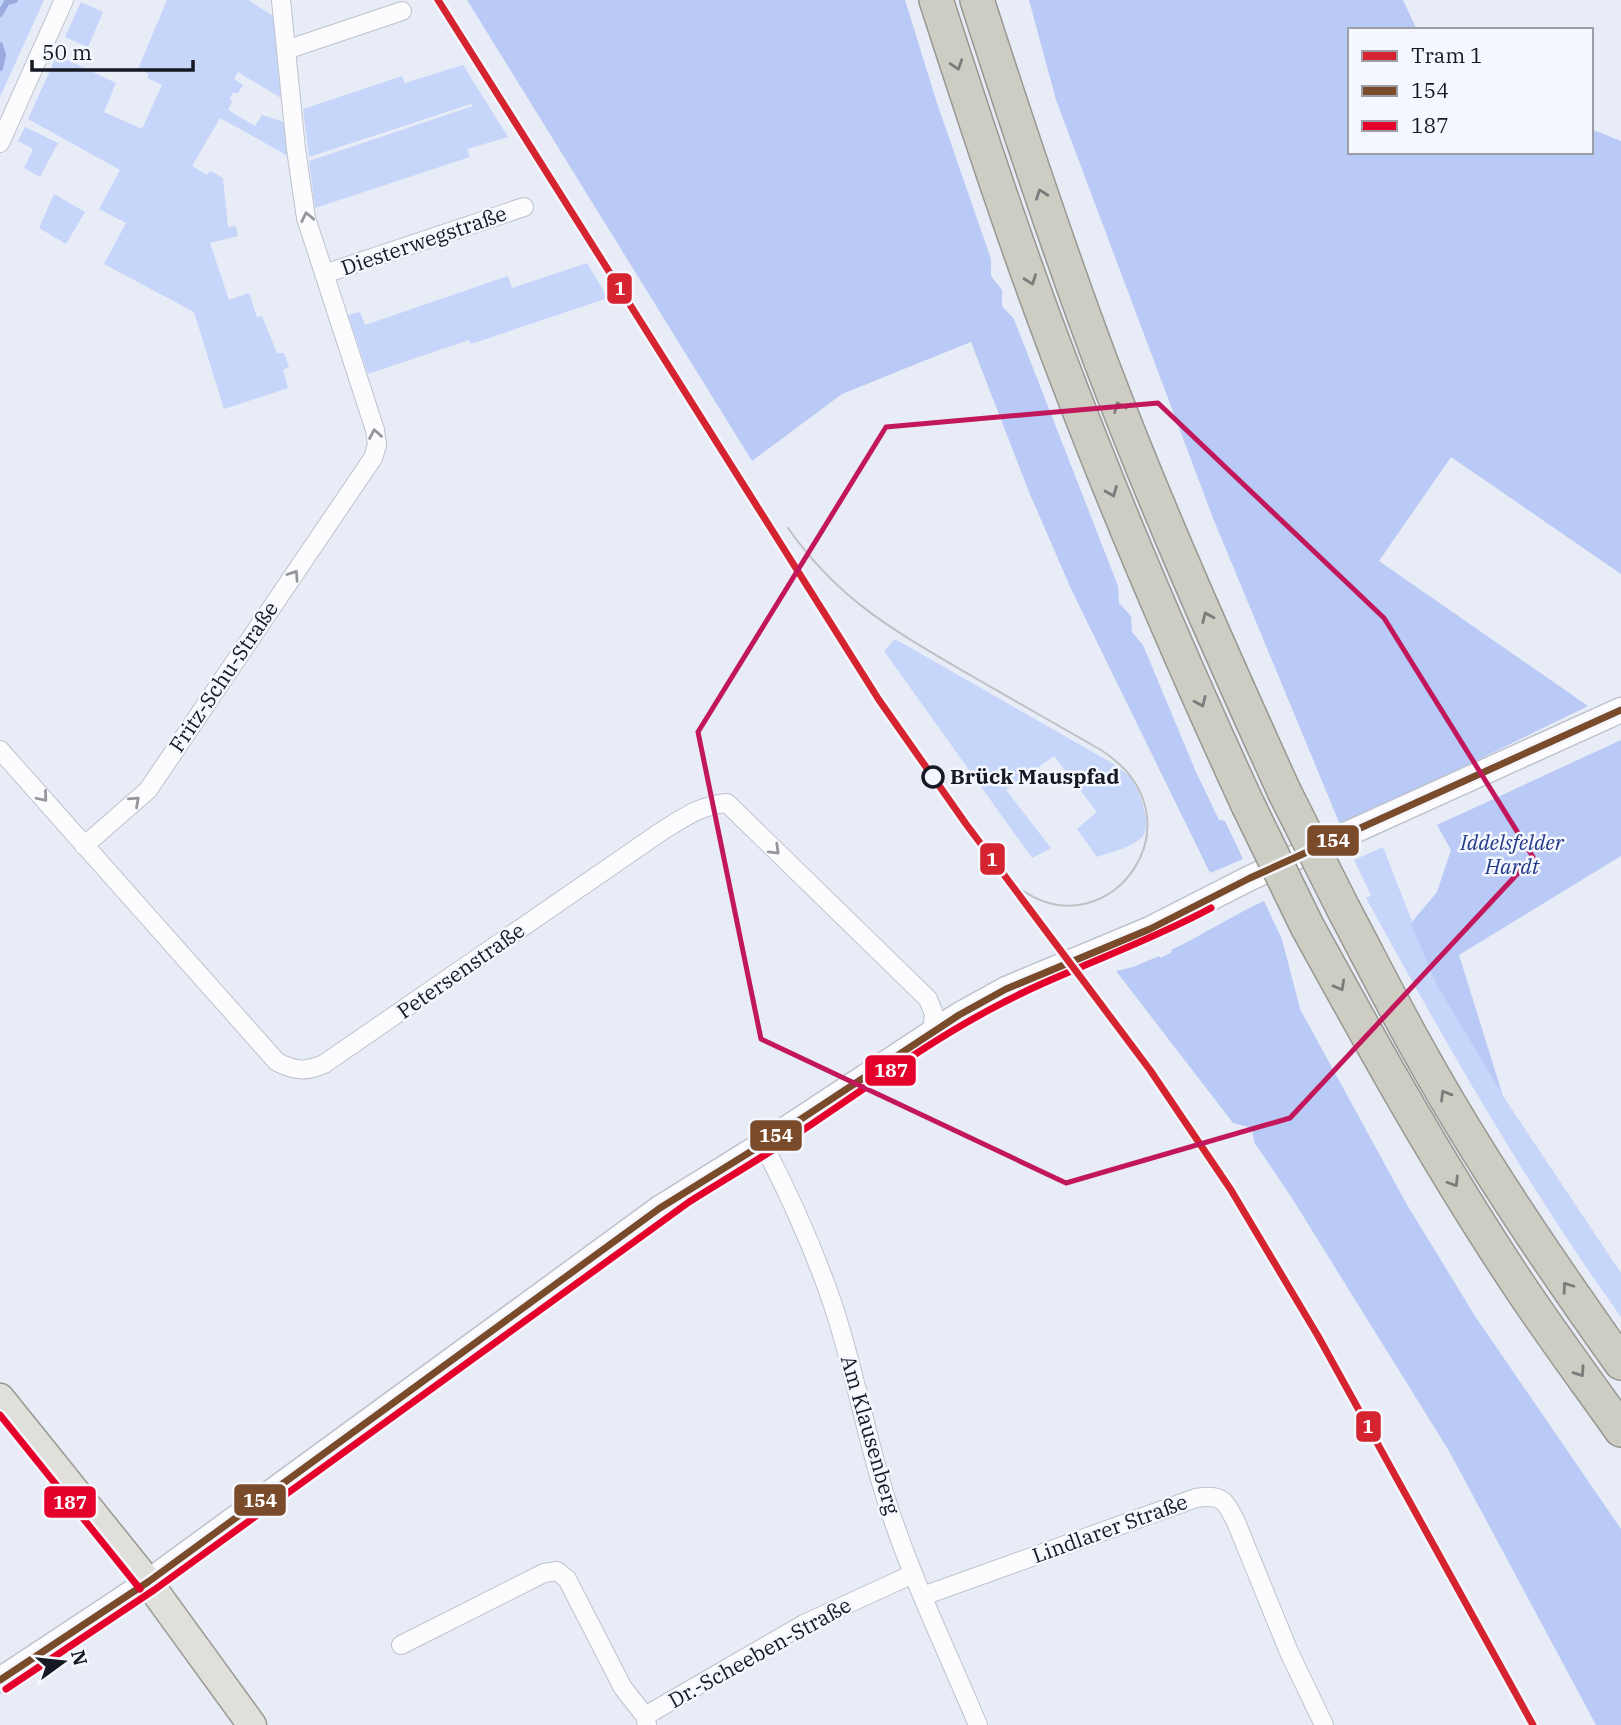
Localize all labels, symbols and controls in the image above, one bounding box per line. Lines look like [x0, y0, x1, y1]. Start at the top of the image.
scale bar [32, 28, 192, 72]
legend [1348, 28, 1593, 154]
text: 50 m [42, 38, 92, 66]
text: Tram 1 [1411, 41, 1483, 69]
one-way arrow [949, 58, 963, 71]
text: 154 [1411, 76, 1449, 104]
text: 187 [1411, 111, 1449, 139]
one-way arrow [1035, 188, 1049, 200]
street label: Diesterwegstraße [337, 199, 510, 281]
one-way arrow [301, 211, 315, 223]
line badge: 1 [606, 272, 633, 305]
one-way arrow [1023, 273, 1037, 285]
text: 1 [614, 276, 626, 300]
one-way arrow [1114, 402, 1128, 414]
one-way arrow [368, 428, 383, 440]
one-way arrow [1104, 486, 1118, 498]
one-way arrow [286, 570, 298, 583]
street label: Fritz-Schu-Straße [162, 595, 284, 757]
one-way arrow [1201, 612, 1215, 624]
one-way arrow [1193, 695, 1207, 707]
place label: Brück Mauspfad [950, 762, 1120, 790]
marker: Brück Mauspfad [922, 766, 944, 788]
one-way arrow [35, 789, 47, 802]
one-way arrow [127, 797, 140, 809]
line badge: 154 [1306, 824, 1360, 857]
text: 154 [1316, 828, 1350, 852]
park label: Iddelsfelder Hardt [1459, 828, 1565, 880]
one-way arrow [767, 842, 780, 855]
line badge: 1 [979, 842, 1006, 876]
text: 1 [986, 847, 998, 871]
street label: Petersenstraße [391, 916, 530, 1025]
one-way arrow [1331, 978, 1345, 991]
line badge: 187 [864, 1054, 917, 1087]
text: 187 [874, 1058, 908, 1082]
one-way arrow [1441, 1090, 1454, 1103]
line badge: 154 [749, 1119, 803, 1152]
text: 154 [759, 1123, 793, 1147]
one-way arrow [1445, 1175, 1458, 1188]
one-way arrow [1563, 1282, 1575, 1295]
street label: Am Klausenberg [835, 1352, 907, 1518]
one-way arrow [1572, 1364, 1584, 1377]
line badge: 1 [1355, 1410, 1382, 1443]
text: 1 [1362, 1414, 1374, 1438]
line badge: 154 [233, 1483, 287, 1517]
line badge: 187 [43, 1485, 97, 1519]
street label: Lindlarer Straße [1028, 1487, 1191, 1569]
text: 154 [243, 1488, 277, 1512]
text: 187 [53, 1490, 87, 1514]
street label: Dr.-Scheeben-Straße [663, 1590, 856, 1714]
north arrow [28, 1627, 98, 1697]
text: N [66, 1647, 93, 1668]

